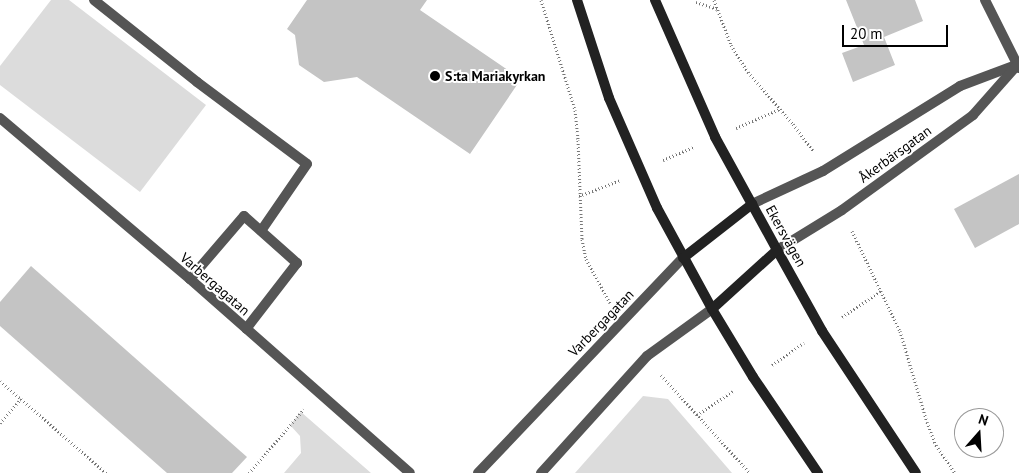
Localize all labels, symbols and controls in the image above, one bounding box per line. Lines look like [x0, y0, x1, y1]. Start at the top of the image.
scale bar [844, 15, 950, 47]
text: 20 m [850, 24, 883, 43]
place label: S:ta Mariakyrkan [445, 68, 545, 84]
marker: S:ta Mariakyrkan [429, 70, 441, 82]
street label: Åkerbärsgatan [855, 122, 935, 186]
street label: Ekersvägen [762, 202, 810, 270]
street label: Varbergagatan [177, 249, 253, 319]
street label: Varbergagatan [565, 286, 637, 360]
north arrow [954, 408, 1004, 458]
text: N [976, 410, 991, 430]

